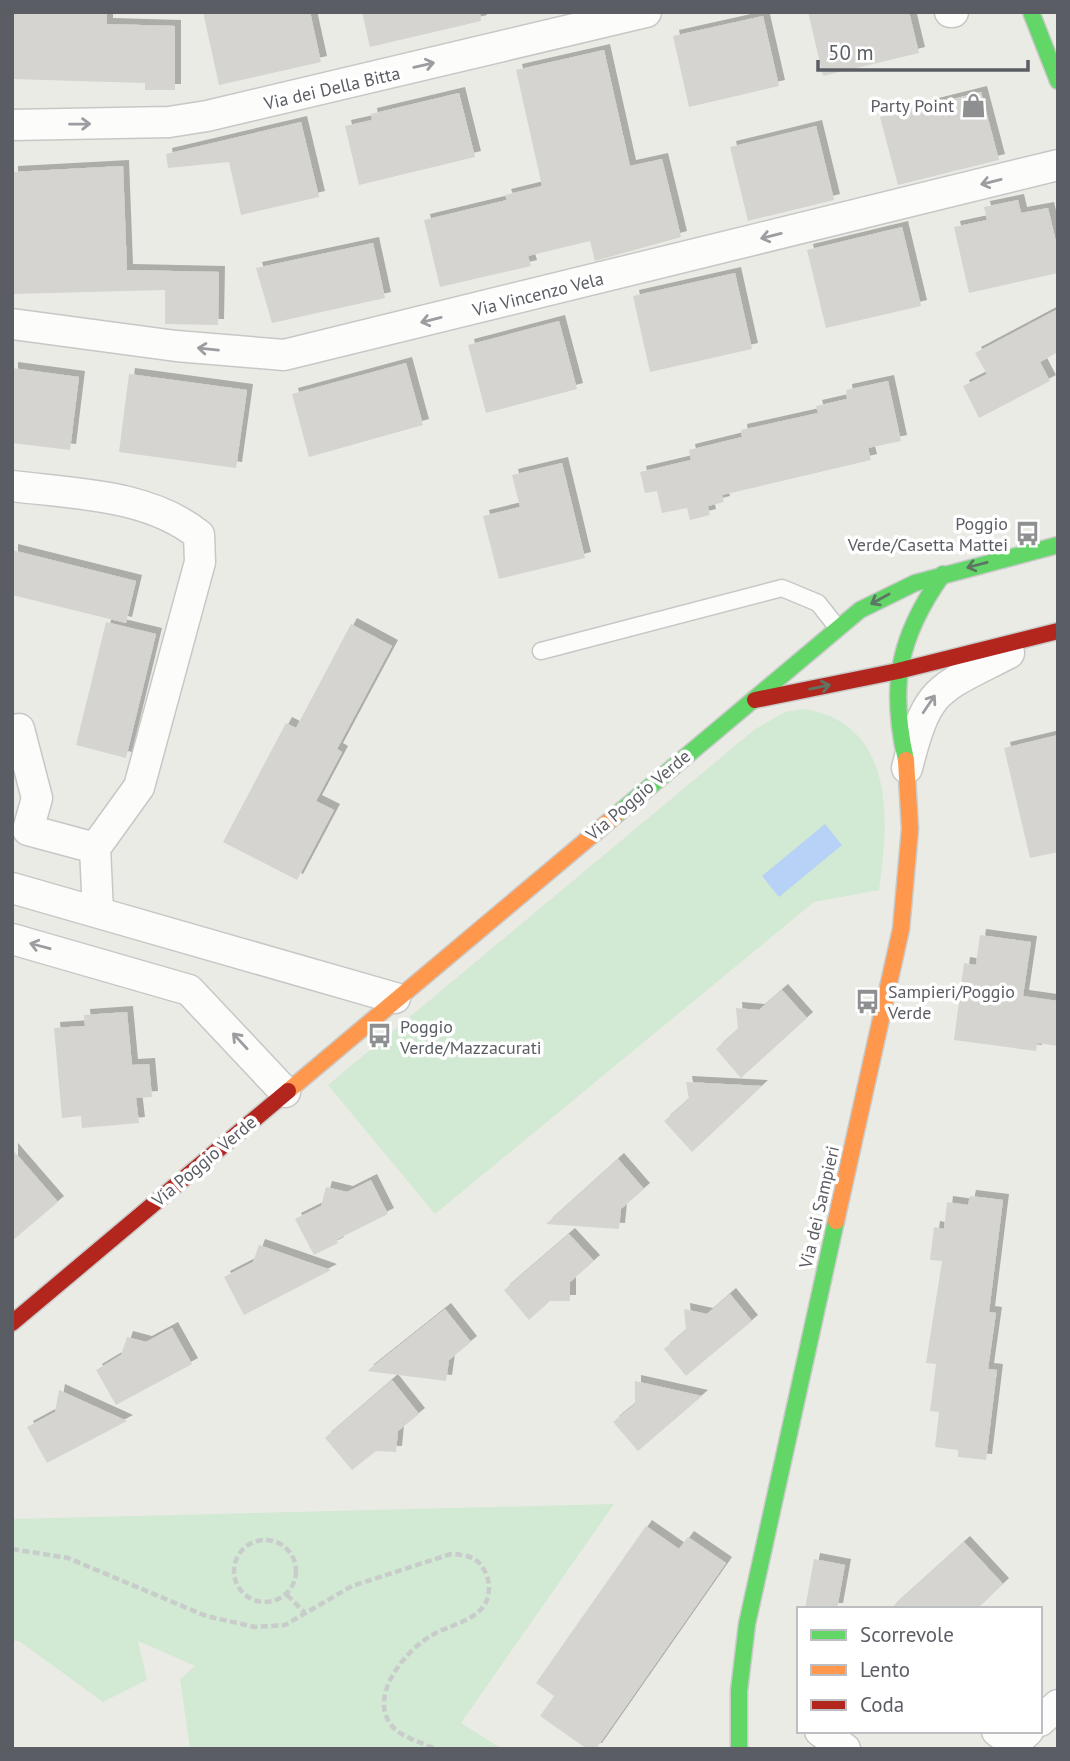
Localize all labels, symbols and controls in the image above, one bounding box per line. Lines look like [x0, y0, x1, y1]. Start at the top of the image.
scale bar [818, 28, 1028, 72]
text: 50 m [828, 39, 874, 66]
one-way arrow [412, 58, 435, 72]
street label: Via dei Della Bitta [261, 61, 402, 115]
shop icon: Party Point [960, 91, 988, 119]
place label: Party Point [870, 94, 954, 117]
one-way arrow [69, 117, 92, 131]
one-way arrow [981, 176, 1003, 189]
one-way arrow [760, 230, 783, 243]
street label: Via Vincenzo Vela [469, 267, 606, 322]
one-way arrow [420, 314, 443, 327]
one-way arrow [197, 343, 220, 356]
place label: Poggio Verde/Casetta Mattei [847, 512, 1008, 556]
bus stop icon: Poggio Verde/Casetta Mattei [1014, 519, 1042, 547]
one-way arrow [966, 559, 988, 572]
one-way arrow [870, 592, 890, 606]
one-way arrow [808, 679, 831, 693]
one-way arrow [922, 695, 936, 714]
street label: Via Poggio Verde [580, 745, 695, 846]
one-way arrow [29, 939, 51, 952]
place label: Sampieri/Poggio Verde [887, 980, 1015, 1024]
bus stop icon: Sampieri/Poggio Verde [854, 987, 882, 1015]
place label: Poggio Verde/Mazzacurati [399, 1015, 542, 1059]
bus stop icon: Poggio Verde/Mazzacurati [366, 1022, 394, 1050]
one-way arrow [231, 1033, 248, 1050]
street label: Via Poggio Verde [146, 1111, 261, 1212]
street label: Via dei Sampieri [794, 1144, 844, 1271]
legend [797, 1607, 1042, 1733]
text: Scorrevole [860, 1621, 954, 1648]
text: Lento [860, 1656, 910, 1683]
text: Coda [860, 1691, 904, 1718]

